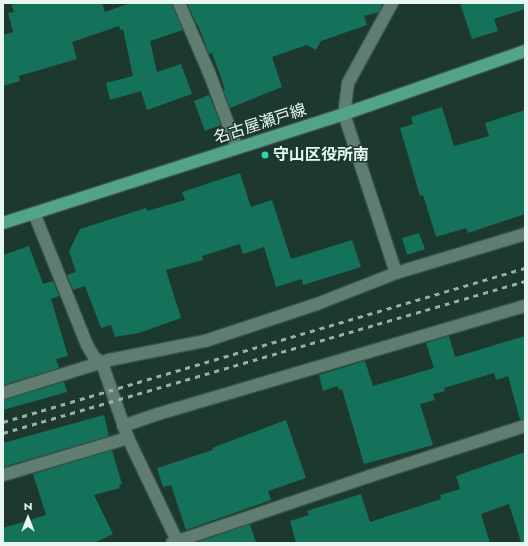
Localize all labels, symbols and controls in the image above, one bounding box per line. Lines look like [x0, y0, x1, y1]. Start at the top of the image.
street label: 名古屋瀬戸線 [211, 100, 309, 148]
place label: 守山区役所南 [273, 145, 369, 165]
marker: 守山区役所南 [260, 150, 270, 160]
north arrow [8, 498, 48, 538]
text: N [24, 498, 32, 514]

